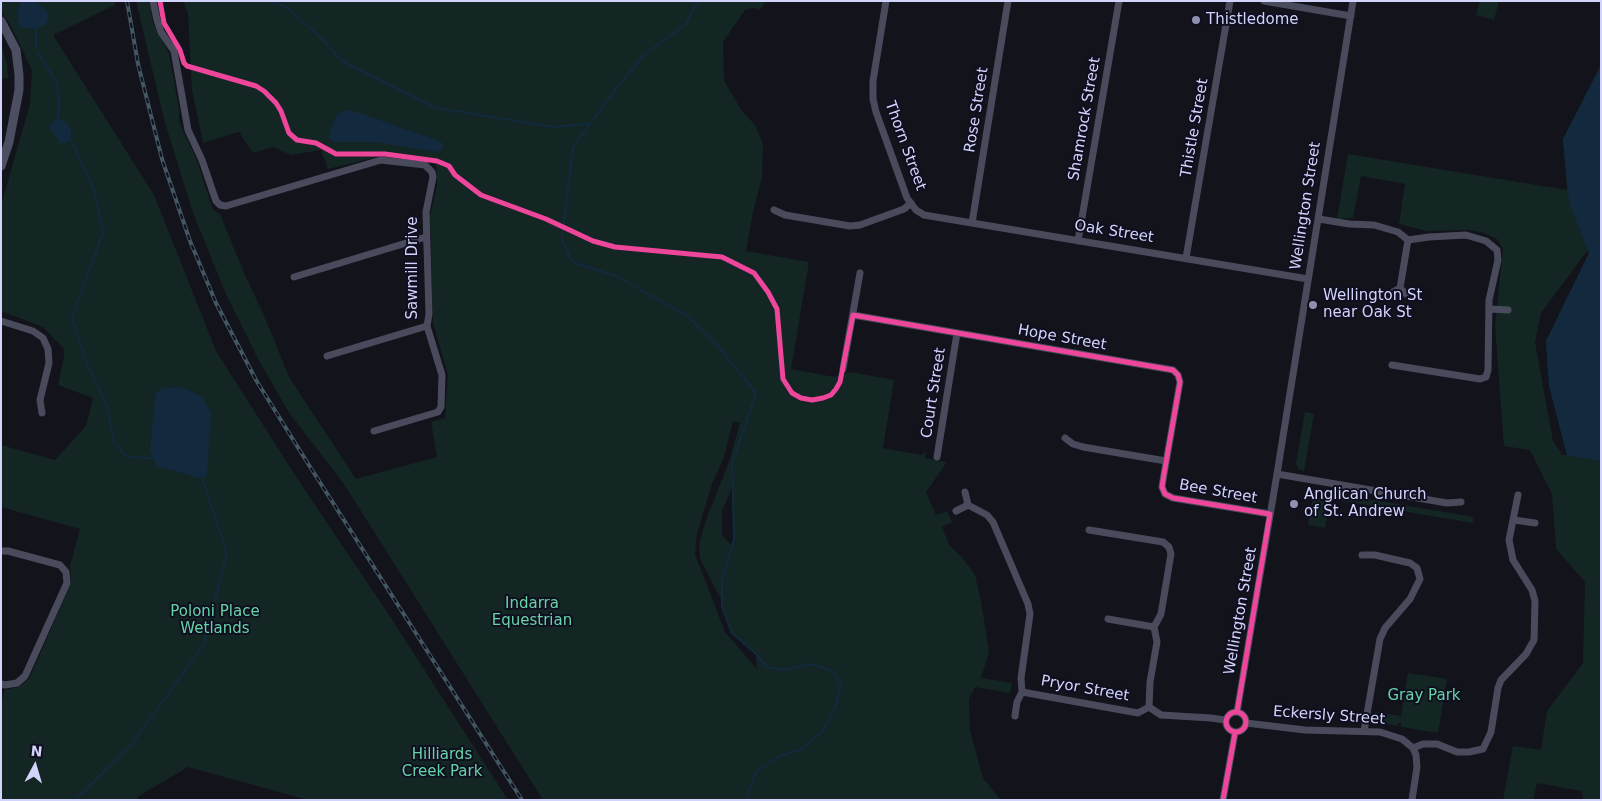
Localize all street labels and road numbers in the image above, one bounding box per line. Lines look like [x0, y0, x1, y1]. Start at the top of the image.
street label: Shamrock Street [1065, 56, 1105, 182]
street label: Rose Street [961, 66, 993, 154]
street label: Thistle Street [1177, 77, 1213, 179]
street label: Thorn Street [881, 99, 929, 193]
street label: Wellington Street [1287, 141, 1325, 271]
street label: Sawmill Drive [404, 217, 422, 319]
street label: Oak Street [1073, 217, 1155, 247]
street label: Hope Street [1016, 321, 1108, 355]
street label: Court Street [918, 346, 950, 440]
street label: Bee Street [1177, 476, 1259, 508]
street label: Wellington Street [1221, 546, 1261, 676]
street label: Pryor Street [1039, 672, 1131, 706]
street label: Eckersly Street [1272, 703, 1386, 729]

